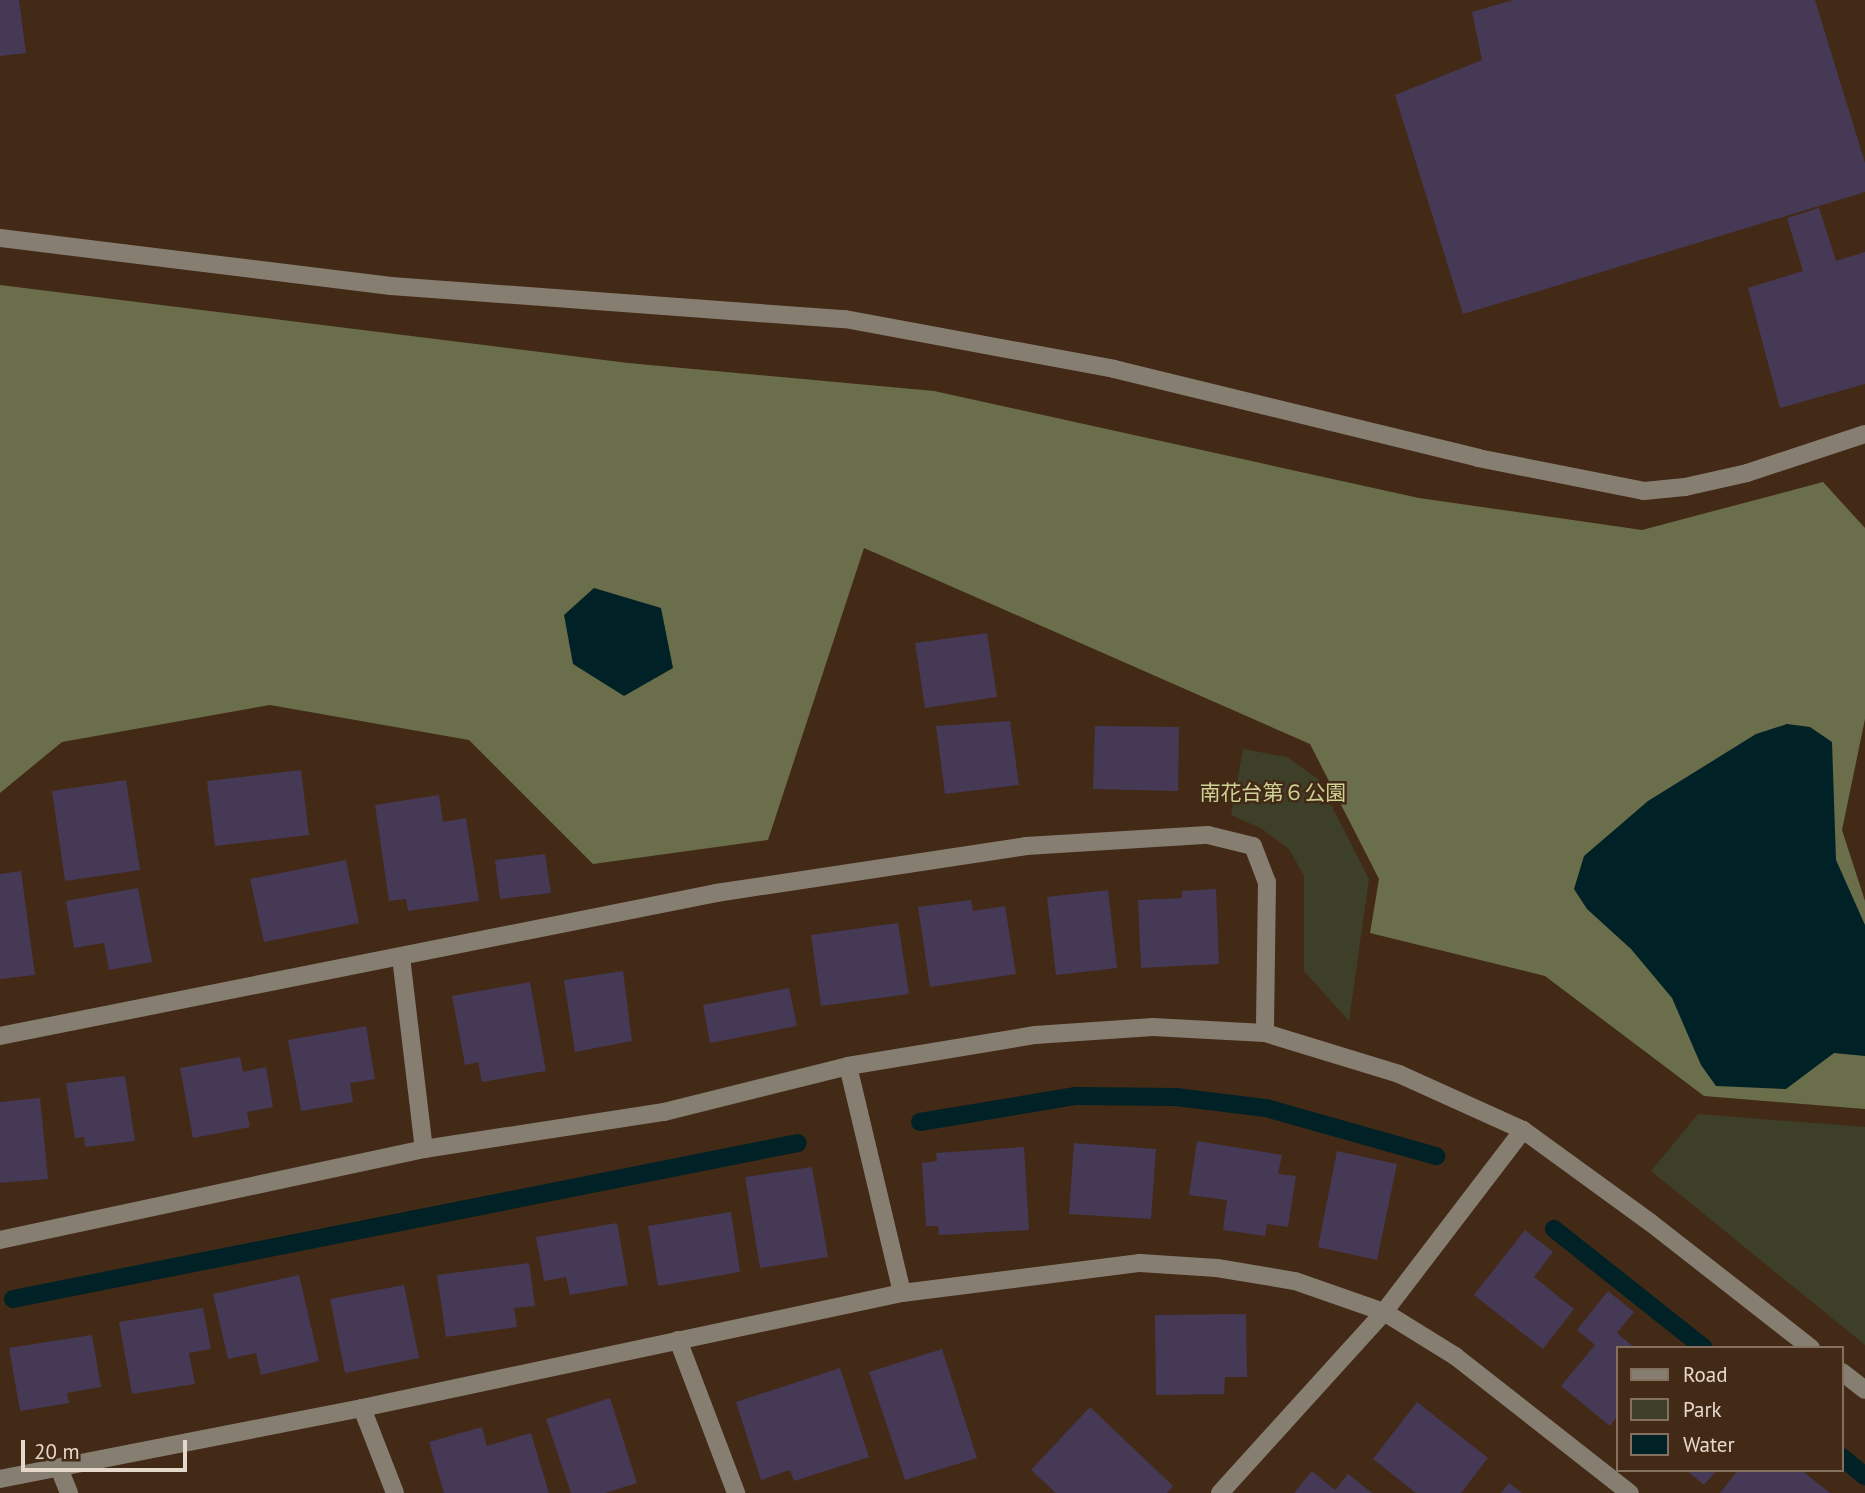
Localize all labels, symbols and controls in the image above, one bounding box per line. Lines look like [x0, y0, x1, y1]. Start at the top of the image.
park label: 南花台第６公園 [1200, 780, 1346, 806]
legend [1616, 1346, 1844, 1472]
text: Road [1683, 1361, 1727, 1388]
text: Park [1683, 1396, 1722, 1423]
scale bar [24, 1426, 191, 1470]
text: Water [1683, 1431, 1735, 1458]
text: 20 m [34, 1438, 80, 1465]

